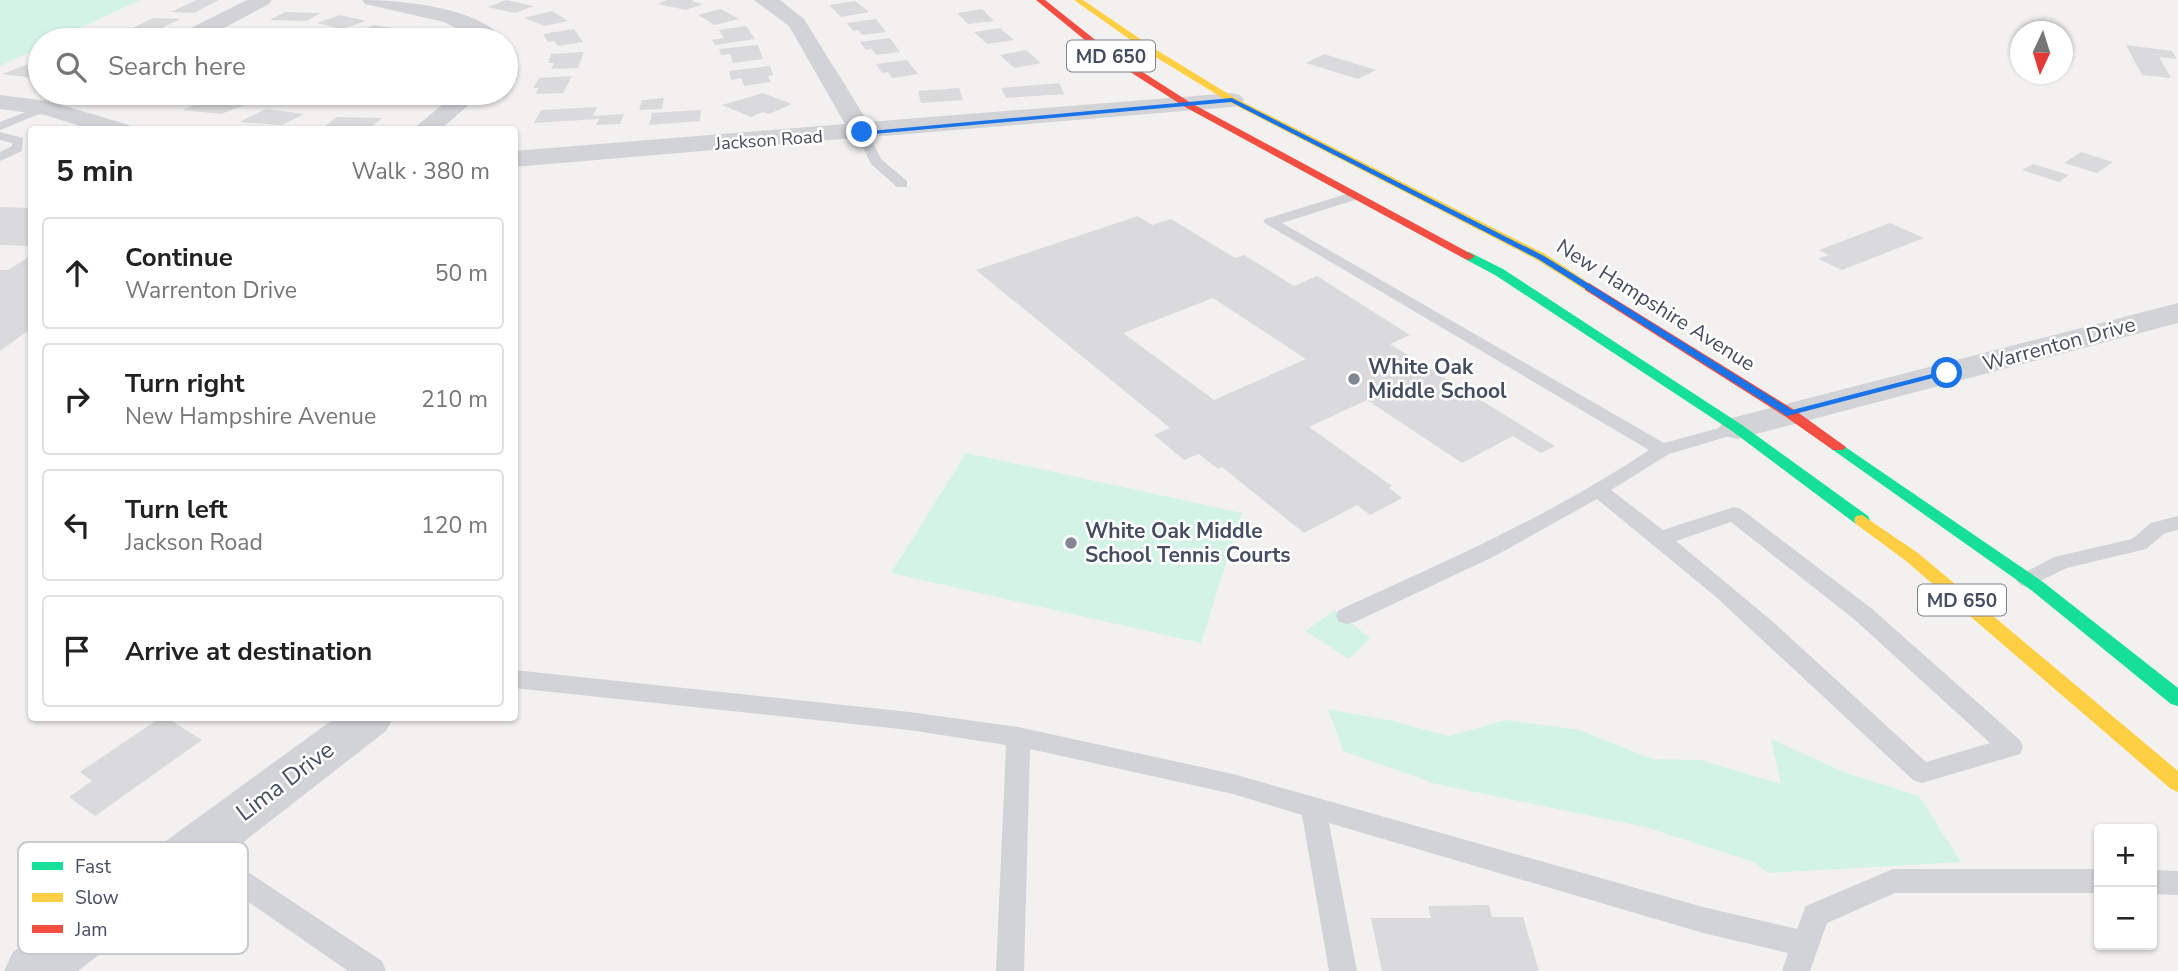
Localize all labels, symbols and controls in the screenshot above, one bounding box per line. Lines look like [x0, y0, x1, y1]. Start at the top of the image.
north arrow [2010, 21, 2073, 84]
search box [28, 28, 518, 105]
road number: MD 650 [1067, 40, 1155, 72]
icon: search [52, 48, 90, 86]
text: Search here [108, 49, 246, 84]
route end [846, 116, 877, 147]
street label: Jackson Road [713, 124, 824, 156]
text: 5 min [56, 151, 134, 192]
text: Walk · 380 m [351, 156, 490, 187]
street label: New Hampshire Avenue [1551, 232, 1761, 378]
text: Continue [125, 240, 233, 275]
icon: ahead [58, 254, 96, 292]
text: 50 m [435, 258, 488, 289]
text: Warrenton Drive [125, 275, 297, 306]
street label: Warrenton Drive [1979, 310, 2139, 378]
place label: White Oak Middle School [1368, 353, 1507, 405]
route start [1931, 357, 1962, 388]
text: Turn right [125, 366, 244, 401]
marker: White Oak Middle School [1346, 371, 1362, 387]
icon: right [58, 380, 96, 418]
text: 210 m [421, 384, 488, 415]
text: New Hampshire Avenue [125, 401, 376, 432]
text: Turn left [125, 492, 228, 527]
icon: left [58, 506, 96, 544]
text: 120 m [421, 510, 488, 541]
place label: White Oak Middle School Tennis Courts [1085, 517, 1291, 569]
text: Jackson Road [125, 527, 263, 558]
marker: White Oak Middle School Tennis Courts [1063, 535, 1079, 551]
road number: MD 650 [1918, 584, 2006, 615]
icon: arrive [58, 632, 96, 670]
text: Arrive at destination [125, 634, 372, 669]
street label: Lima Drive [229, 734, 341, 828]
map controls [2094, 824, 2157, 950]
button: + [2094, 824, 2157, 887]
legend [18, 842, 248, 954]
text: Fast [75, 854, 111, 880]
text: Slow [75, 885, 119, 911]
button: − [2094, 887, 2157, 950]
text: Jam [74, 917, 108, 943]

